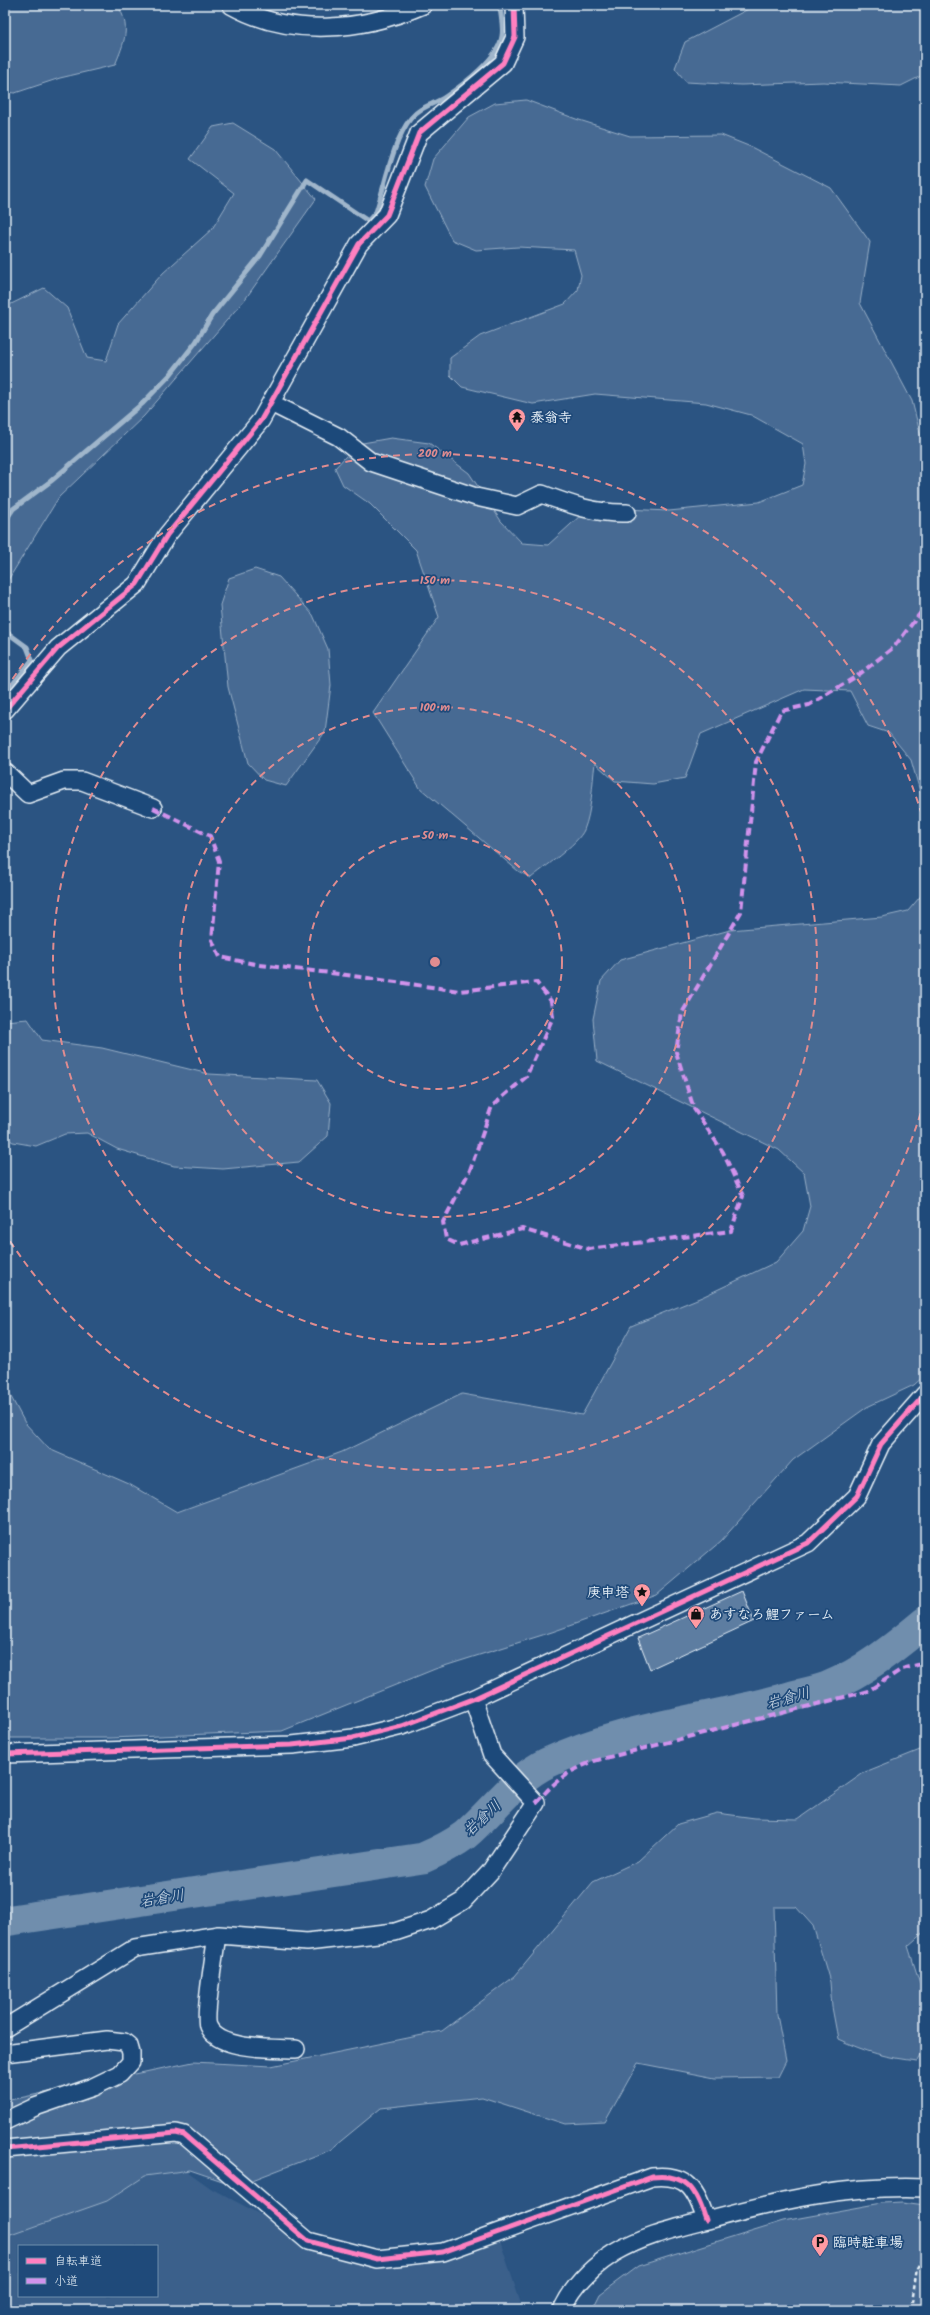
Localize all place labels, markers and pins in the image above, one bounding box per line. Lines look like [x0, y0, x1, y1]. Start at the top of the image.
temple icon: 泰翁寺 [507, 407, 527, 432]
place label: 泰翁寺 [530, 407, 572, 429]
centre of rings [428, 955, 442, 969]
place label: 庚申塔 [587, 1582, 629, 1604]
place icon: 庚申塔 [632, 1582, 652, 1607]
shop icon: あすなろ鯉ファーム [686, 1604, 706, 1629]
place label: あすなろ鯉ファーム [709, 1604, 834, 1626]
parking icon: 臨時駐車場 [810, 2232, 830, 2257]
place label: 臨時駐車場 [833, 2232, 903, 2254]

